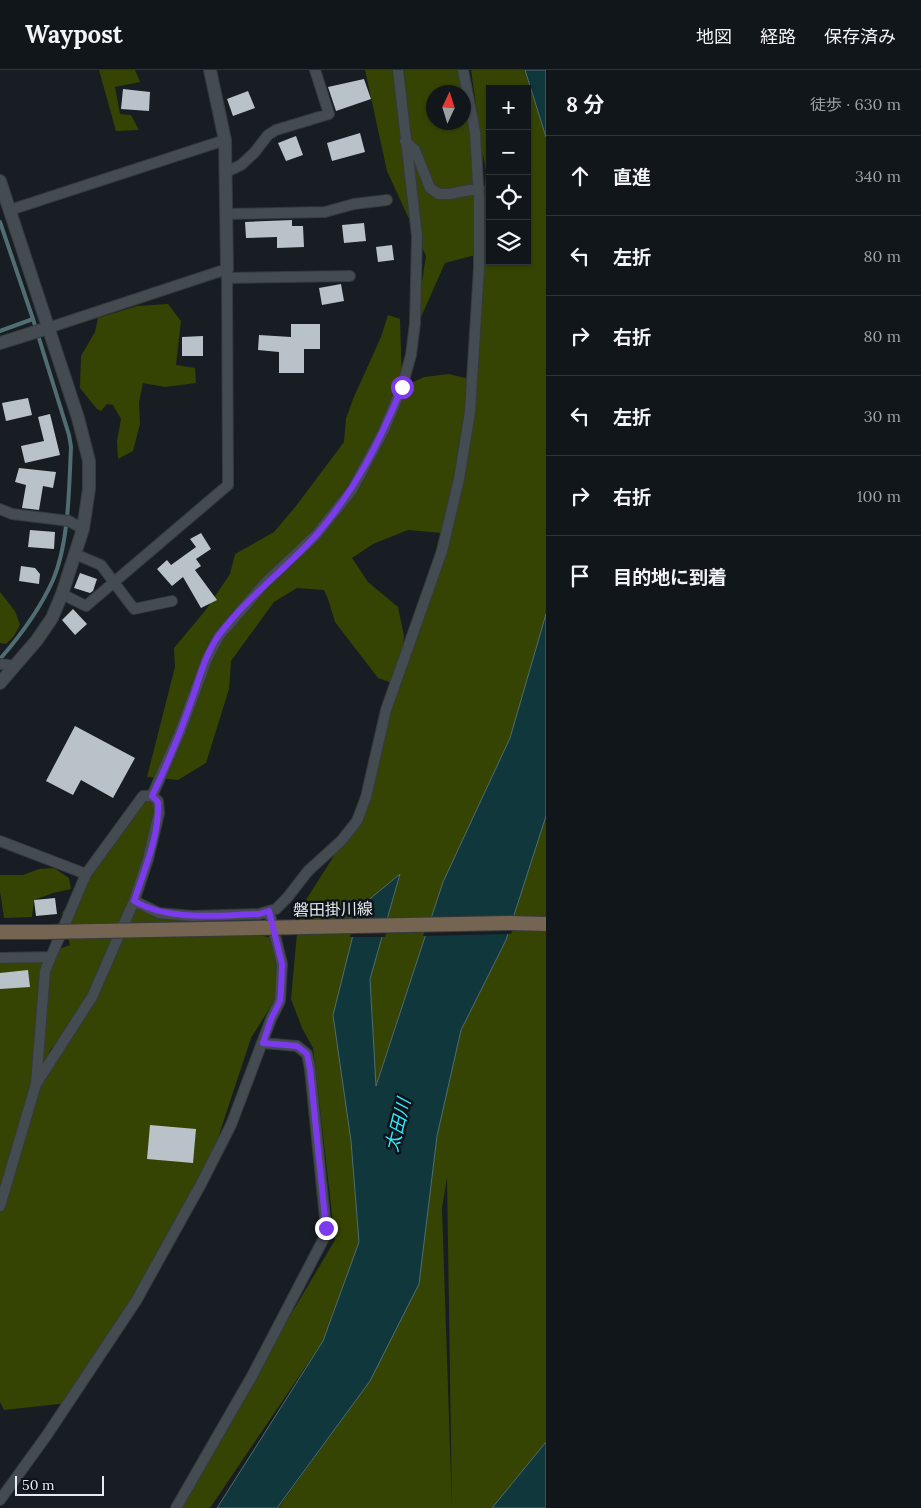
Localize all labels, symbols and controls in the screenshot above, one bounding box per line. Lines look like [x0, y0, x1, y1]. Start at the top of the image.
text: Waypost [25, 19, 123, 50]
text: 地図 [696, 25, 732, 48]
text: 経路 [760, 25, 796, 48]
text: 保存済み [824, 25, 896, 48]
north arrow [426, 85, 471, 130]
map controls [486, 85, 531, 265]
button: + [486, 85, 531, 130]
text: 8 分 [566, 91, 605, 118]
text: 徒歩 · 630 m [810, 94, 901, 114]
button: − [486, 130, 531, 175]
icon: ahead [566, 162, 594, 190]
text: 直進 [613, 165, 651, 189]
text: 340 m [855, 166, 901, 186]
button: locate [486, 175, 531, 220]
button: layers [486, 220, 531, 265]
icon: left [566, 242, 594, 270]
text: 左折 [613, 245, 651, 269]
text: 80 m [864, 246, 901, 266]
icon: right [566, 322, 594, 350]
text: 右折 [613, 325, 651, 349]
text: 80 m [864, 326, 901, 346]
route start [391, 376, 414, 399]
icon: left [566, 402, 594, 430]
text: 左折 [613, 405, 651, 429]
text: 30 m [864, 406, 901, 426]
icon: right [566, 482, 594, 510]
text: 右折 [613, 485, 651, 509]
text: 100 m [857, 486, 901, 506]
icon: arrive [566, 562, 594, 590]
text: 目的地に到着 [613, 565, 727, 589]
street label: 磐田掛川線 [293, 898, 373, 920]
water label: 太田川 [380, 1094, 416, 1154]
route end [315, 1217, 338, 1240]
scale bar [15, 1473, 104, 1496]
text: 50 m [22, 1476, 55, 1494]

